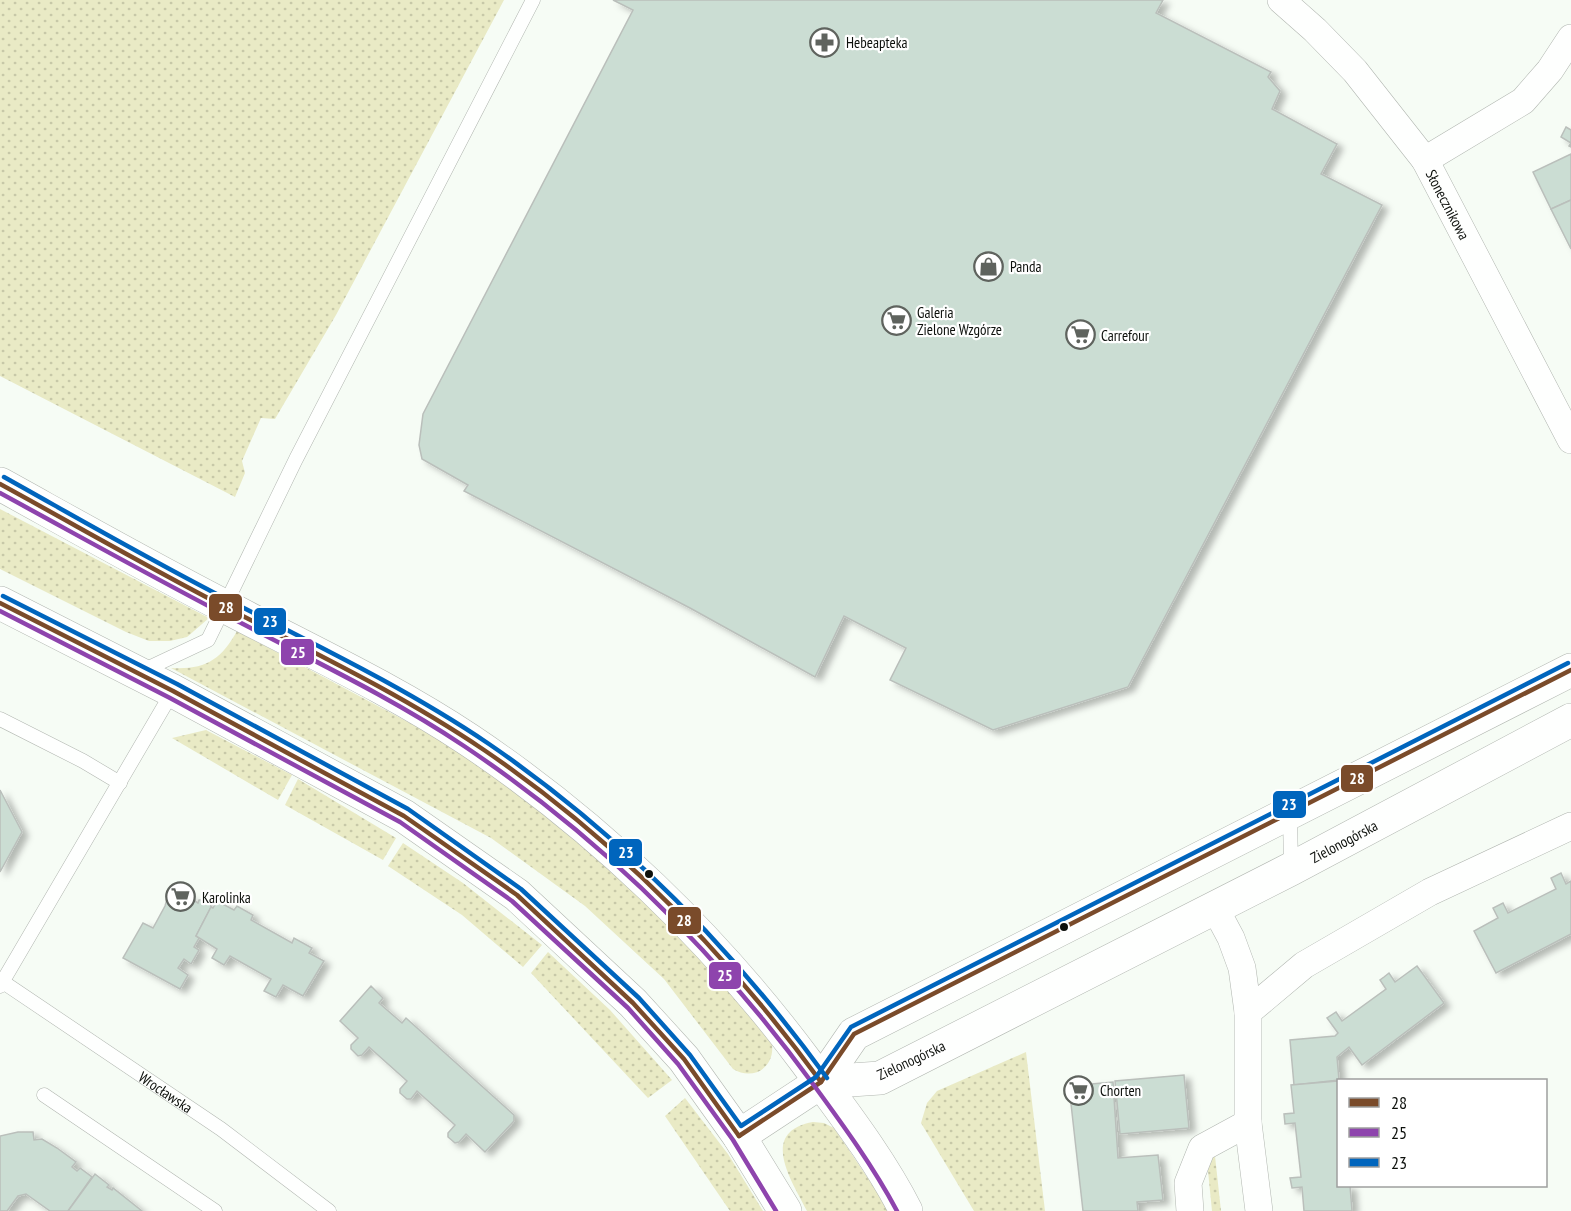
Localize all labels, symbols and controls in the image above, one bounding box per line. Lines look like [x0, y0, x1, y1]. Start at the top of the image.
pharmacy icon: Hebeapteka [809, 26, 841, 58]
place label: Hebeapteka [846, 33, 908, 52]
street label: Słonecznikowa [1422, 166, 1474, 243]
shop icon: Panda [973, 250, 1005, 282]
place label: Panda [1010, 257, 1041, 276]
place label: Galeria Zielone Wzgórze [917, 303, 1002, 339]
supermarket icon: Galeria Zielone Wzgórze [880, 305, 912, 337]
supermarket icon: Carrefour [1064, 319, 1096, 351]
place label: Carrefour [1101, 326, 1150, 345]
line badge: 28 [208, 593, 243, 622]
text: 28 [218, 597, 234, 617]
line badge: 23 [253, 607, 287, 636]
text: 23 [262, 611, 278, 631]
line badge: 25 [280, 638, 315, 666]
text: 25 [290, 642, 306, 662]
line badge: 28 [1340, 764, 1374, 793]
text: 28 [1349, 768, 1365, 788]
line badge: 23 [1272, 790, 1307, 819]
text: 23 [1281, 794, 1297, 814]
street label: Zielonogórska [1307, 815, 1381, 866]
line badge: 23 [608, 838, 643, 867]
text: 23 [618, 842, 634, 862]
unlabelled marker [643, 868, 655, 880]
supermarket icon: Karolinka [165, 881, 197, 913]
place label: Karolinka [202, 888, 251, 907]
line badge: 28 [667, 906, 702, 935]
text: 28 [676, 910, 692, 930]
unlabelled marker [1058, 921, 1070, 933]
line badge: 25 [708, 961, 742, 990]
text: 25 [717, 965, 733, 985]
street label: Zielonogórska [874, 1036, 948, 1084]
street label: Wrocławska [135, 1067, 196, 1117]
supermarket icon: Chorten [1063, 1074, 1095, 1106]
legend [1337, 1079, 1547, 1187]
place label: Chorten [1100, 1081, 1141, 1100]
text: 28 [1391, 1091, 1407, 1114]
text: 25 [1391, 1121, 1407, 1144]
text: 23 [1391, 1151, 1407, 1174]

